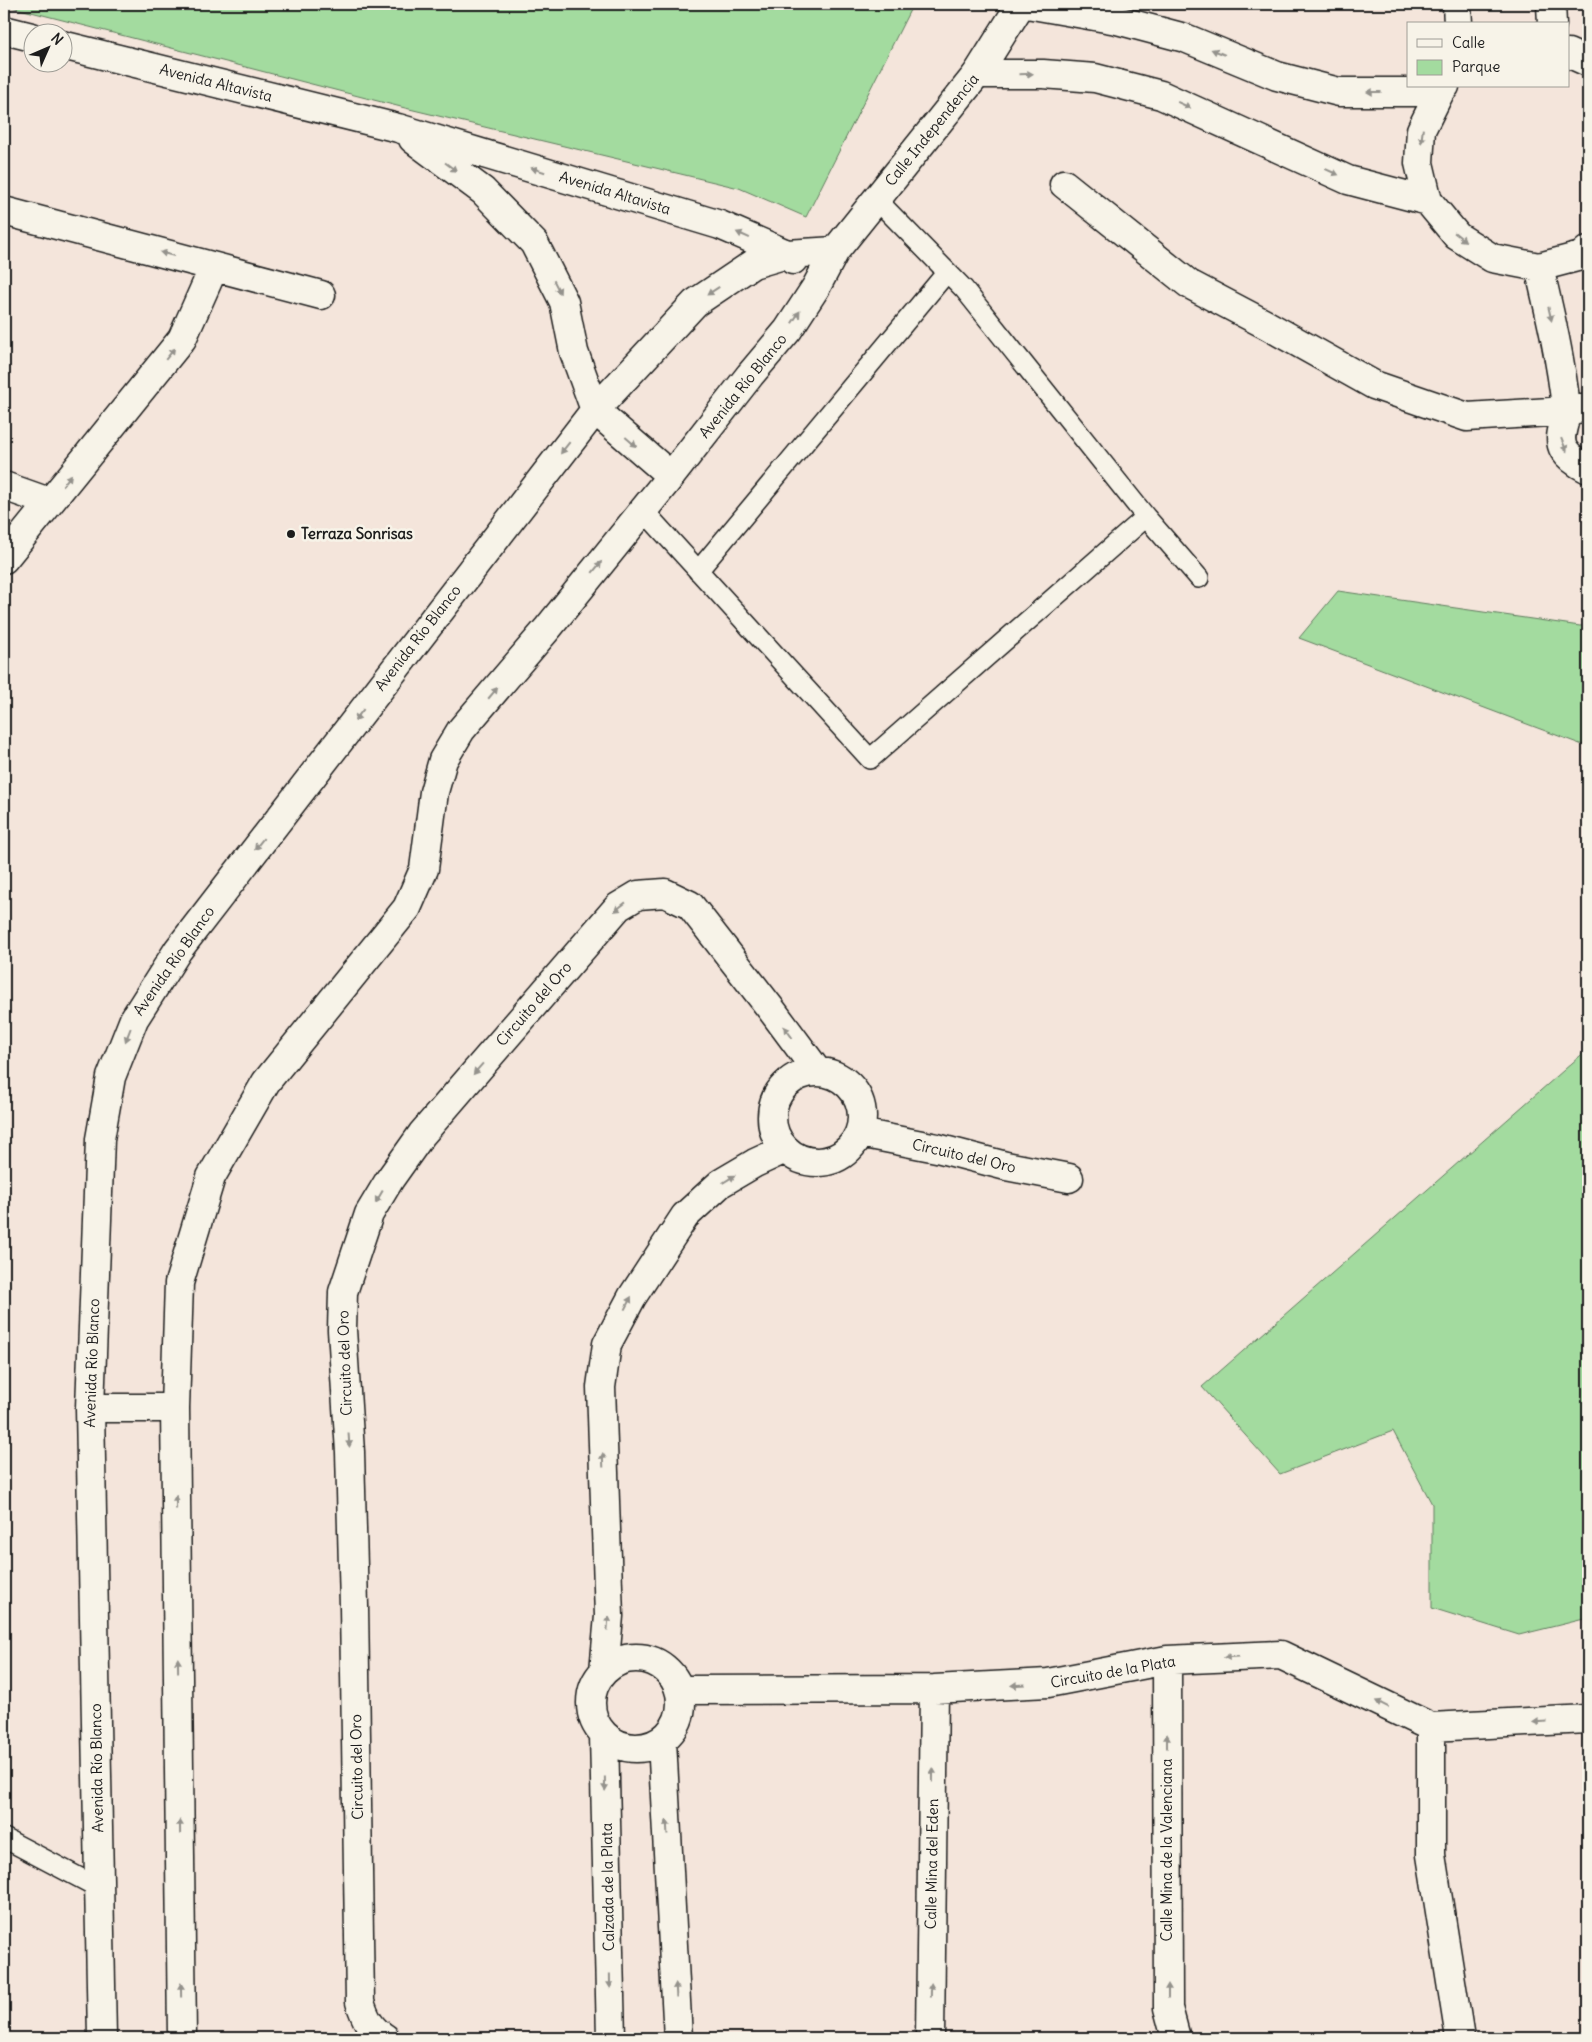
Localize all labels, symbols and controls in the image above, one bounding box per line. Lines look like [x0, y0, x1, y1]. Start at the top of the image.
north arrow [22, 22, 72, 72]
legend [1407, 22, 1570, 88]
text: N [47, 29, 67, 49]
text: Calle [1452, 33, 1485, 52]
one-way arrow [1211, 47, 1226, 55]
text: Parque [1452, 57, 1500, 76]
street label: Avenida Altavista [158, 59, 275, 106]
street label: Calle Independencia [880, 69, 983, 190]
one-way arrow [1018, 70, 1034, 78]
one-way arrow [1366, 88, 1382, 96]
one-way arrow [1177, 102, 1191, 110]
one-way arrow [1417, 128, 1425, 144]
one-way arrow [444, 162, 457, 173]
one-way arrow [530, 165, 545, 173]
street label: Avenida Altavista [557, 167, 674, 219]
one-way arrow [1325, 169, 1339, 177]
one-way arrow [736, 230, 750, 238]
one-way arrow [1453, 232, 1467, 242]
one-way arrow [160, 250, 175, 258]
one-way arrow [553, 280, 561, 294]
one-way arrow [707, 286, 720, 296]
one-way arrow [1546, 307, 1554, 322]
one-way arrow [791, 311, 801, 324]
street label: Avenida Río Blanco [695, 330, 791, 442]
one-way arrow [164, 348, 175, 361]
one-way arrow [625, 436, 637, 448]
one-way arrow [1560, 438, 1568, 453]
one-way arrow [560, 441, 570, 455]
one-way arrow [62, 474, 73, 487]
place label: Terraza Sonrisas [301, 524, 413, 543]
marker: Terraza Sonrisas [285, 528, 297, 540]
one-way arrow [591, 561, 602, 574]
street label: Avenida Río Blanco [370, 581, 465, 694]
one-way arrow [487, 687, 499, 699]
one-way arrow [353, 709, 364, 722]
one-way arrow [254, 837, 265, 850]
street label: Avenida Río Blanco [129, 902, 218, 1019]
one-way arrow [613, 902, 626, 913]
street label: Circuito del Oro [492, 958, 576, 1050]
one-way arrow [783, 1025, 793, 1039]
one-way arrow [124, 1028, 132, 1043]
one-way arrow [473, 1063, 484, 1075]
street label: Circuito del Oro [910, 1134, 1018, 1177]
one-way arrow [723, 1174, 736, 1183]
one-way arrow [374, 1191, 383, 1204]
one-way arrow [624, 1296, 632, 1311]
street label: Avenida Río Blanco [80, 1298, 103, 1428]
street label: Circuito del Oro [333, 1310, 356, 1416]
one-way arrow [345, 1432, 353, 1448]
one-way arrow [599, 1452, 607, 1468]
one-way arrow [172, 1494, 180, 1510]
one-way arrow [605, 1614, 613, 1630]
street label: Circuito de la Plata [1049, 1651, 1177, 1692]
one-way arrow [1223, 1654, 1239, 1662]
one-way arrow [174, 1656, 182, 1672]
one-way arrow [1010, 1681, 1026, 1689]
one-way arrow [1375, 1699, 1390, 1708]
street label: Avenida Río Blanco [86, 1703, 107, 1833]
street label: Circuito del Oro [346, 1714, 367, 1820]
one-way arrow [1531, 1718, 1547, 1726]
one-way arrow [1163, 1732, 1171, 1748]
street label: Calle Mina de la Valenciana [1157, 1758, 1176, 1942]
one-way arrow [930, 1766, 938, 1782]
one-way arrow [601, 1776, 609, 1792]
street label: Calle Mina del Eden [921, 1798, 942, 1930]
one-way arrow [176, 1819, 184, 1835]
one-way arrow [662, 1819, 670, 1835]
street label: Calzada de la Plata [597, 1822, 618, 1951]
one-way arrow [606, 1974, 614, 1990]
one-way arrow [177, 1981, 185, 1997]
one-way arrow [671, 1981, 679, 1997]
one-way arrow [927, 1981, 935, 1997]
one-way arrow [1164, 1982, 1172, 1998]

